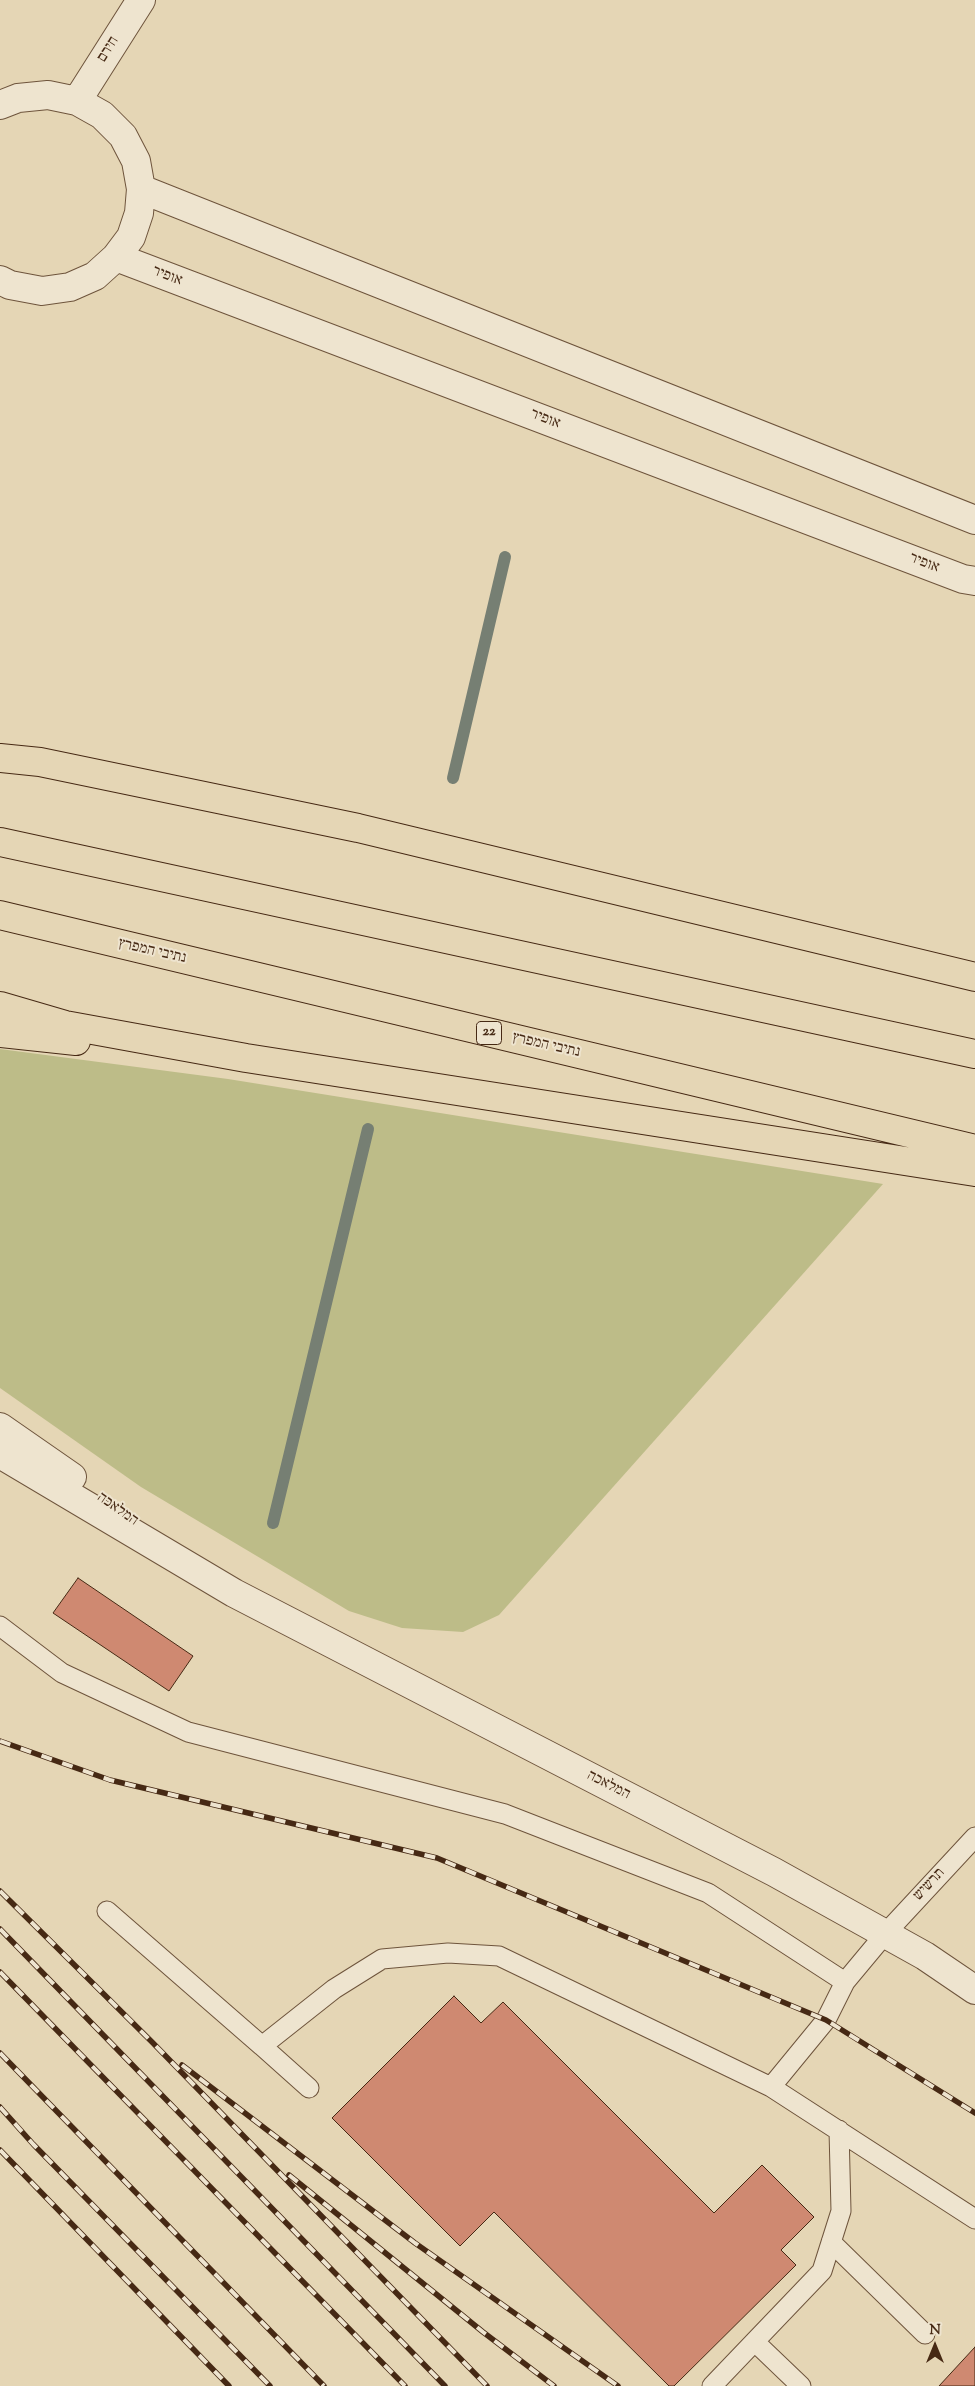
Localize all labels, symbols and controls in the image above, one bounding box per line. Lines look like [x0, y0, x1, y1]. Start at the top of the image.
street label: חירם [94, 34, 124, 66]
street label: אופיר [149, 263, 185, 291]
street label: אופיר [527, 406, 563, 434]
street label: אופיר [906, 550, 942, 578]
street label: נתיבי המפרץ [116, 935, 188, 969]
road number: 22 [476, 1021, 502, 1044]
street label: נתיבי המפרץ [510, 1029, 582, 1063]
street label: המלאכה [93, 1489, 141, 1531]
street label: המלאכה [583, 1767, 633, 1805]
street label: תרשיש [910, 1865, 950, 1905]
north arrow [910, 2321, 960, 2371]
text: N [929, 2321, 941, 2341]

